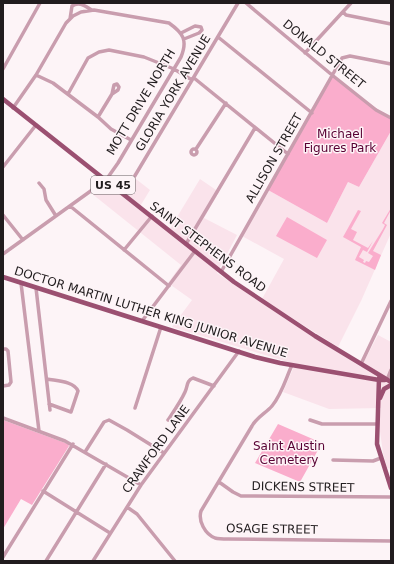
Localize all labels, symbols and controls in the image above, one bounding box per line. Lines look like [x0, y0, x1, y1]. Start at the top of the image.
street label: DONALD STREET [280, 17, 368, 92]
street label: GLORIA YORK AVENUE [133, 32, 213, 154]
street label: MOTT DRIVE NORTH [104, 47, 178, 157]
street label: ALLISON STREET [243, 110, 306, 205]
park label: Michael Figures Park [304, 127, 376, 155]
road number: US 45 [91, 176, 135, 194]
street label: SAINT STEPHENS ROAD [147, 199, 269, 295]
street label: DOCTOR MARTIN LUTHER KING JUNIOR AVENUE [13, 264, 289, 360]
street label: CRAWFORD LANE [119, 402, 193, 496]
park label: Saint Austin Cemetery [253, 439, 325, 467]
street label: DICKENS STREET [251, 479, 355, 495]
street label: OSAGE STREET [226, 521, 319, 537]

